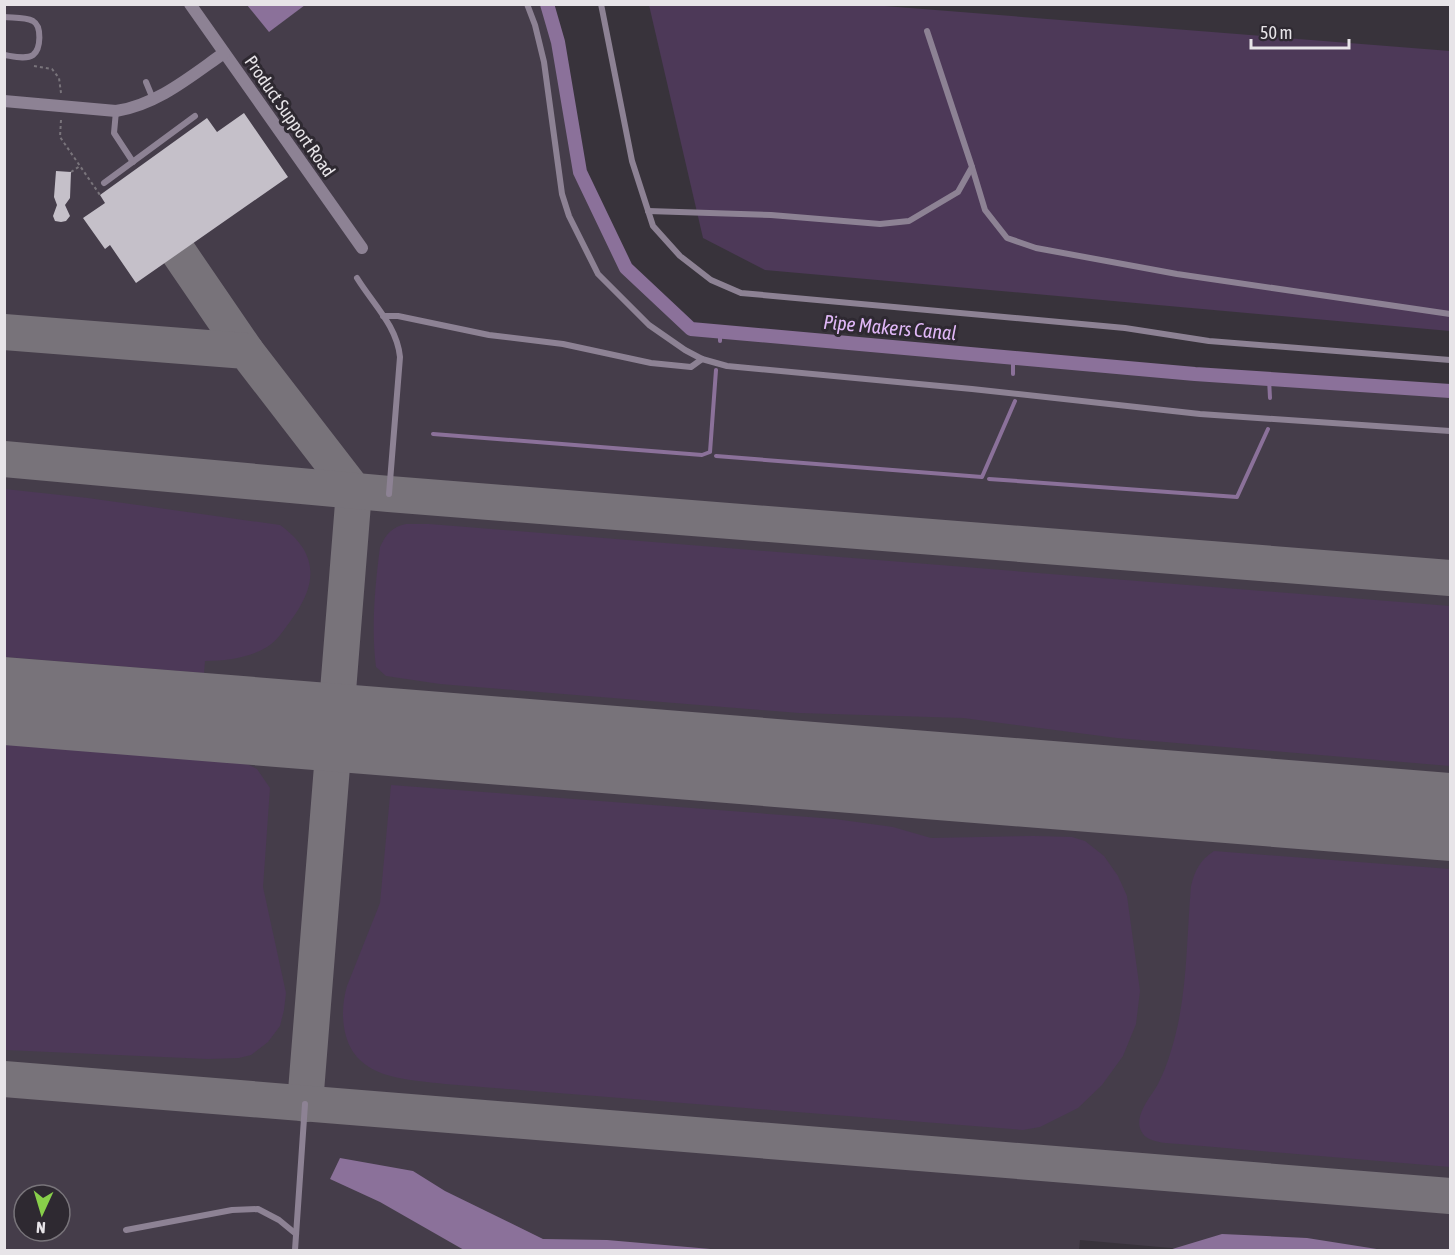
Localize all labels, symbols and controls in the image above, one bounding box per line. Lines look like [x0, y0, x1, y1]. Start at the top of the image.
scale bar [1251, 12, 1348, 50]
text: 50 m [1260, 22, 1292, 43]
street label: Product Support Road [240, 51, 340, 181]
water label: Pipe Makers Canal [822, 310, 958, 344]
north arrow [12, 1183, 72, 1243]
text: N [36, 1219, 46, 1237]

